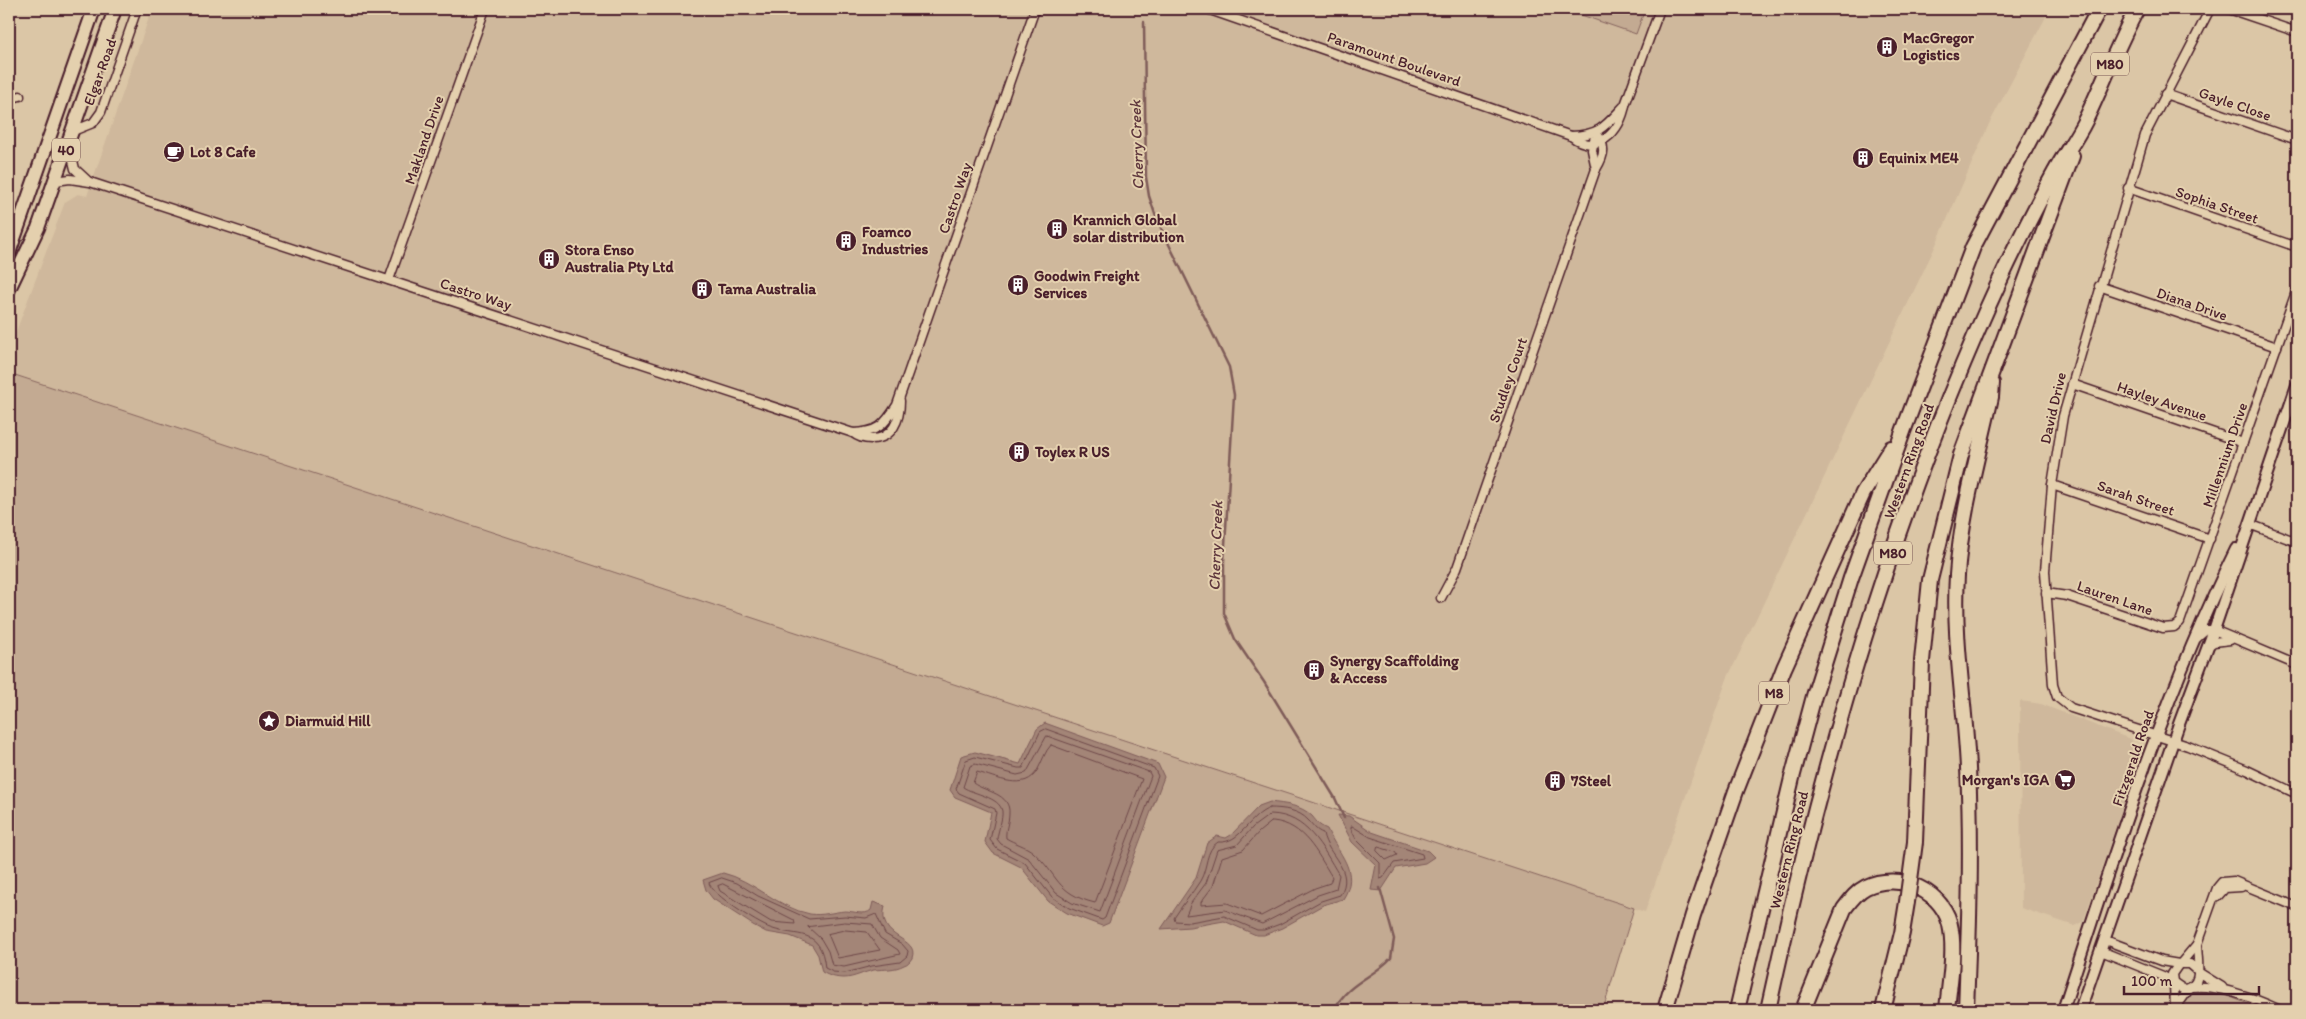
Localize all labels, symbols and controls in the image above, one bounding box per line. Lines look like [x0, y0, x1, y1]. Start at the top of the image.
street label: Paramount Boulevard [1325, 28, 1463, 90]
place label: MacGregor Logistics [1903, 29, 1975, 65]
street label: Elgar Road [80, 35, 121, 108]
building icon: MacGregor Logistics [1875, 35, 1899, 59]
road number: M80 [2091, 52, 2129, 76]
street label: Gayle Close [2197, 83, 2273, 125]
street label: Makland Drive [400, 93, 448, 187]
water label: Cherry Creek [1125, 99, 1148, 190]
road number: 40 [52, 138, 80, 162]
cafe icon: Lot 8 Cafe [162, 140, 186, 164]
place label: Lot 8 Cafe [190, 143, 256, 161]
building icon: Equinix ME4 [1851, 146, 1875, 170]
place label: Equinix ME4 [1879, 149, 1959, 168]
street label: Castro Way [934, 160, 976, 236]
street label: Sophia Street [2173, 182, 2261, 228]
place label: Krannich Global solar distribution [1073, 211, 1185, 246]
building icon: Krannich Global solar distribution [1045, 217, 1069, 241]
place label: Foamco Industries [862, 223, 929, 258]
building icon: Foamco Industries [834, 229, 858, 253]
place label: Stora Enso Australia Pty Ltd [564, 241, 674, 277]
building icon: Stora Enso Australia Pty Ltd [537, 247, 561, 271]
place label: Goodwin Freight Services [1034, 267, 1140, 302]
building icon: Goodwin Freight Services [1006, 273, 1030, 297]
street label: Castro Way [438, 274, 514, 314]
building icon: Tama Australia [690, 277, 714, 301]
place label: Tama Australia [717, 280, 816, 298]
street label: Diana Drive [2154, 283, 2230, 325]
street label: Studley Court [1485, 335, 1531, 425]
street label: David Drive [2036, 370, 2070, 446]
street label: Hayley Avenue [2115, 377, 2209, 425]
street label: Western Ring Road [1880, 400, 1938, 521]
street label: Millennium Drive [2199, 400, 2251, 510]
building icon: Toylex R US [1007, 440, 1031, 464]
place label: Toylex R US [1034, 443, 1110, 462]
street label: Sarah Street [2095, 476, 2177, 520]
water label: Cherry Creek [1204, 500, 1227, 591]
road number: M80 [1874, 542, 1912, 564]
street label: Lauren Lane [2075, 577, 2155, 619]
place label: Synergy Scaffolding & Access [1330, 652, 1459, 687]
building icon: Synergy Scaffolding & Access [1302, 658, 1326, 682]
road number: M8 [1759, 681, 1789, 704]
street label: Fitzgerald Road [2108, 707, 2158, 809]
place icon: Diarmuid Hill [257, 709, 281, 733]
place label: Diarmuid Hill [285, 712, 371, 730]
supermarket icon: Morgan's IGA [2053, 768, 2077, 792]
building icon: 7Steel [1543, 769, 1567, 793]
place label: Morgan's IGA [1962, 771, 2049, 790]
place label: 7Steel [1570, 772, 1612, 790]
street label: Western Ring Road [1766, 788, 1813, 911]
scale bar [2124, 964, 2258, 996]
text: 100 m [2131, 972, 2173, 990]

